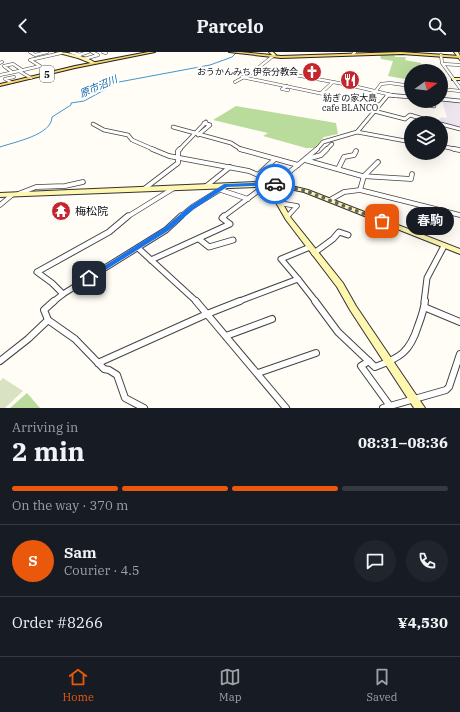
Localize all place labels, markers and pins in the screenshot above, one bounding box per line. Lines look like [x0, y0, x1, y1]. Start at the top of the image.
church icon: おうかんみち 伊奈分教会 [301, 61, 323, 83]
place label: おうかんみち 伊奈分教会 [197, 66, 298, 77]
restaurant icon: 紡ぎの家大島 cafe BLANCO [339, 69, 361, 91]
place label: 紡ぎの家大島 cafe BLANCO [322, 92, 378, 113]
temple icon: 梅松院 [50, 200, 72, 222]
place label: 梅松院 [75, 204, 108, 218]
pin [365, 204, 399, 238]
callout: 春駒 [406, 207, 454, 235]
pin [72, 261, 106, 295]

